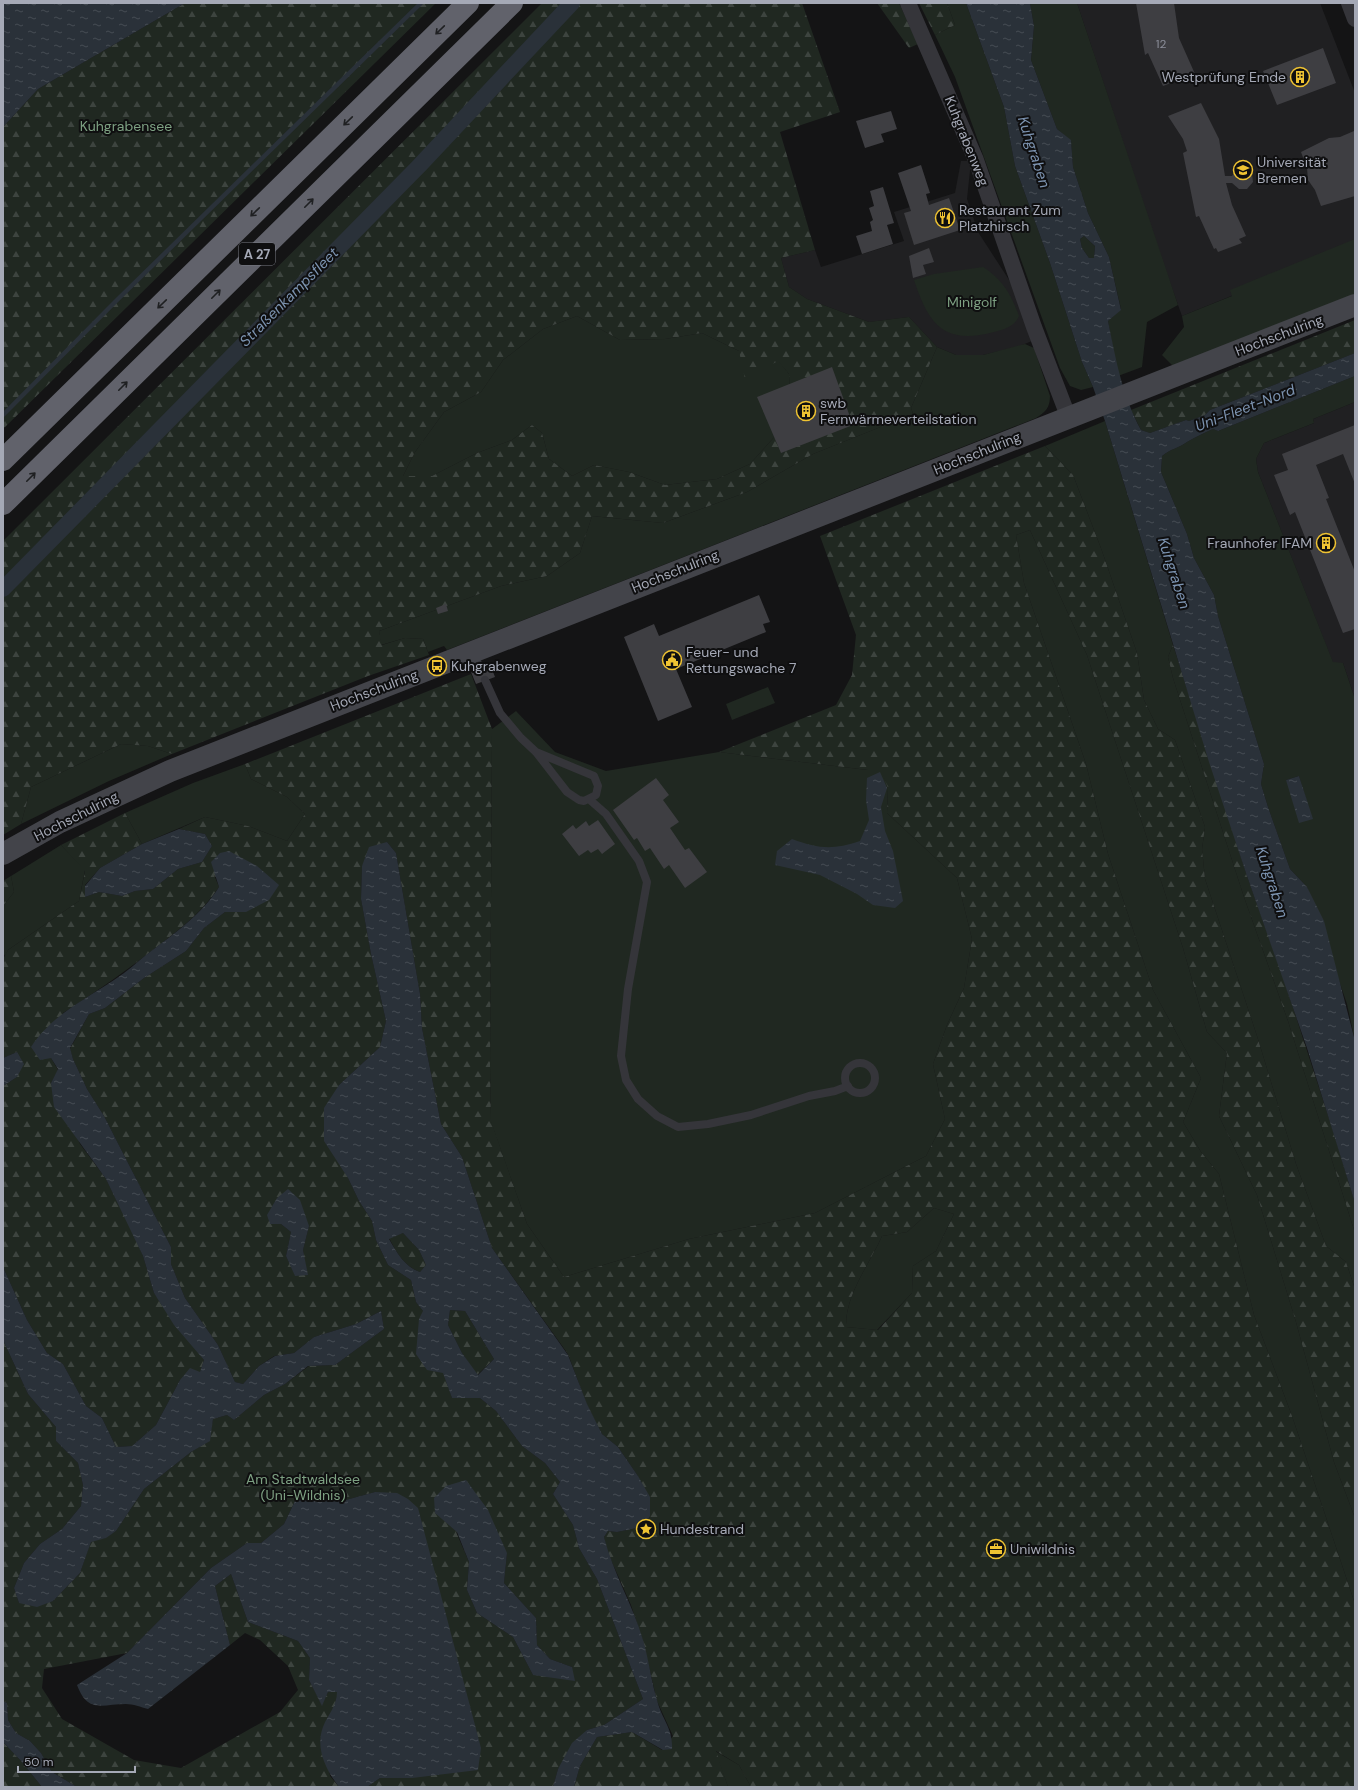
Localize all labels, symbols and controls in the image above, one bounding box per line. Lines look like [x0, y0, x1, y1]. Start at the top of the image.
one-way arrow [435, 25, 445, 35]
house number: 12 [1156, 36, 1166, 52]
building icon: Westprüfung Emde [1289, 66, 1311, 88]
place label: Westprüfung Emde [1162, 68, 1286, 86]
street label: Kuhgrabenweg [941, 93, 993, 189]
water label: Kuhgraben [1013, 114, 1055, 191]
one-way arrow [343, 116, 353, 126]
park label: Kuhgrabensee [80, 117, 172, 135]
place label: Universität Bremen [1257, 153, 1327, 187]
school or university icon: Universität Bremen [1232, 159, 1254, 181]
one-way arrow [304, 198, 314, 208]
place label: Restaurant Zum Platzhirsch [959, 201, 1061, 235]
restaurant icon: Restaurant Zum Platzhirsch [934, 207, 956, 229]
one-way arrow [250, 208, 260, 217]
water label: Straßenkampsfleet [235, 243, 343, 351]
road number: A 27 [239, 243, 275, 265]
one-way arrow [211, 290, 221, 299]
park label: Minigolf [947, 293, 997, 311]
one-way arrow [157, 299, 167, 308]
street label: Hochschulring [1233, 310, 1326, 360]
water label: Uni-Fleet-Nord [1192, 379, 1299, 436]
one-way arrow [118, 381, 128, 391]
place label: swb Fernwärmeverteilstation [820, 394, 976, 428]
building icon: swb Fernwärmeverteilstation [795, 400, 817, 422]
street label: Hochschulring [931, 427, 1023, 479]
one-way arrow [26, 472, 36, 482]
building icon: Fraunhofer IFAM [1315, 532, 1337, 554]
place label: Fraunhofer IFAM [1207, 534, 1312, 552]
water label: Kuhgraben [1153, 535, 1195, 612]
street label: Hochschulring [629, 545, 721, 597]
place label: Feuer- und Rettungswache 7 [686, 643, 796, 677]
public building icon: Feuer- und Rettungswache 7 [661, 649, 683, 671]
bus stop icon: Kuhgrabenweg [426, 655, 448, 677]
place label: Kuhgrabenweg [451, 657, 547, 675]
street label: Hochschulring [328, 665, 421, 715]
street label: Hochschulring [31, 787, 121, 845]
water label: Kuhgraben [1251, 844, 1293, 921]
park label: Am Stadtwaldsee (Uni-Wildnis) [246, 1470, 360, 1504]
place icon: Hundestrand [635, 1518, 657, 1540]
place label: Hundestrand [660, 1520, 744, 1538]
office icon: Uniwildnis [985, 1538, 1007, 1560]
place label: Uniwildnis [1010, 1540, 1075, 1558]
scale bar [18, 1748, 135, 1774]
text: 50 m [24, 1754, 53, 1770]

